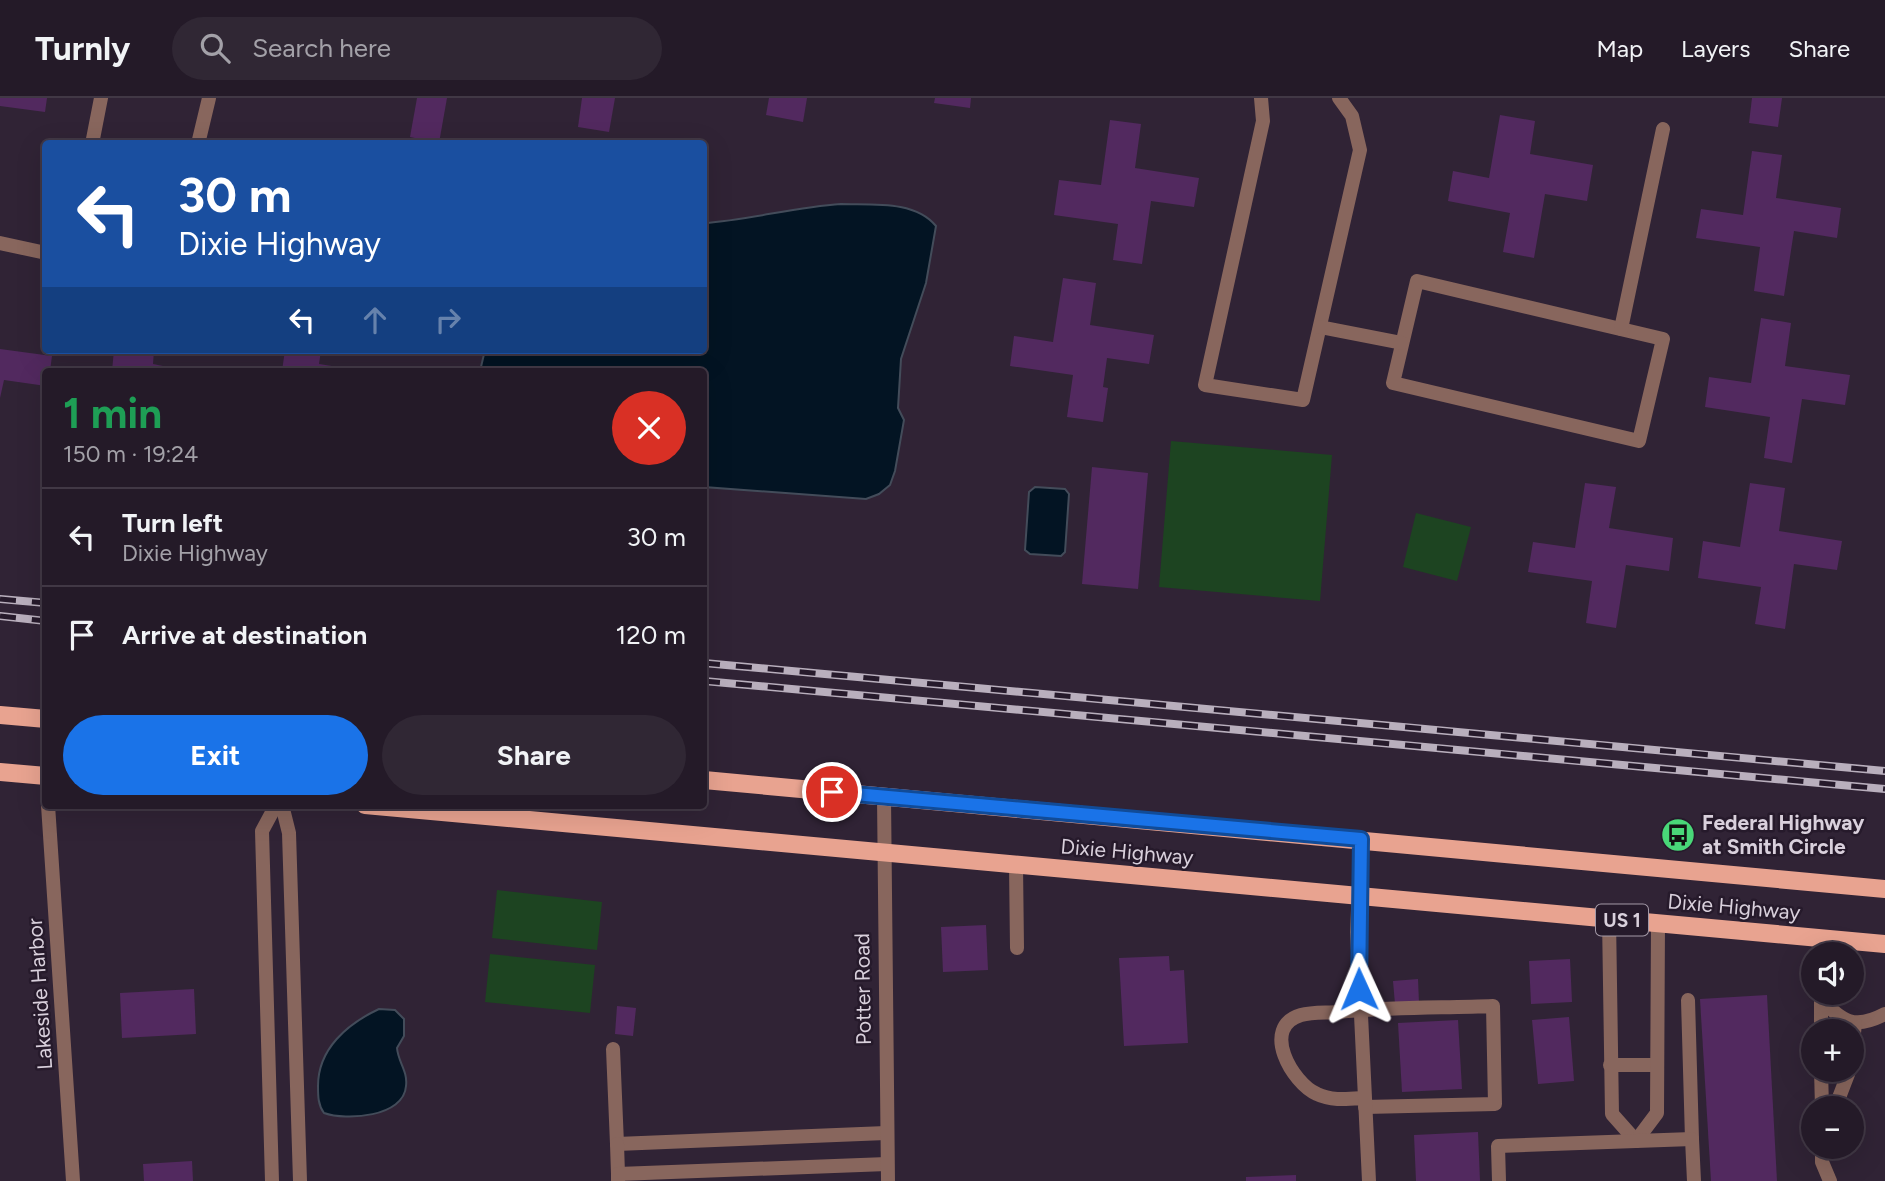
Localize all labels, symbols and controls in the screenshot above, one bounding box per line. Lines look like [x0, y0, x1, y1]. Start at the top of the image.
search box [172, 17, 662, 80]
text: Turnly [35, 29, 130, 68]
icon: search [196, 29, 234, 67]
text: Search here [252, 32, 391, 64]
text: Map [1596, 34, 1643, 63]
text: Layers [1681, 34, 1750, 63]
text: Share [1788, 34, 1850, 63]
text: 30 m [178, 165, 291, 224]
icon: left [63, 168, 154, 259]
text: Dixie Highway [178, 225, 381, 263]
icon: left [283, 301, 321, 339]
icon: ahead [356, 301, 394, 339]
icon: right [429, 301, 467, 339]
text: 1 min [63, 388, 162, 439]
button: close [612, 391, 686, 465]
text: 150 m · 19:24 [63, 440, 198, 468]
text: Turn left [122, 507, 223, 539]
icon: left [63, 518, 101, 556]
text: 30 m [627, 521, 686, 553]
text: Dixie Highway [122, 539, 268, 567]
icon: arrive [63, 616, 101, 654]
text: Arrive at destination [122, 619, 367, 651]
text: 120 m [616, 619, 686, 651]
button: Exit [63, 715, 368, 795]
button: Share [382, 715, 686, 795]
pin [802, 762, 862, 822]
icon: arrive [813, 773, 851, 811]
place label: Federal Highway at Smith Circle [1702, 810, 1865, 859]
bus stop icon: Federal Highway at Smith Circle [1659, 816, 1697, 854]
street label: Dixie Highway [1060, 833, 1194, 870]
street label: Dixie Highway [1667, 888, 1801, 925]
road number: US 1 [1596, 904, 1648, 936]
street label: Lakeside Harbor [22, 917, 57, 1071]
street label: Potter Road [849, 933, 876, 1045]
map controls [1801, 942, 1864, 1159]
button: sound [1801, 942, 1864, 1005]
position arrow [1322, 952, 1396, 1026]
button: + [1801, 1019, 1864, 1082]
button: − [1801, 1096, 1864, 1159]

